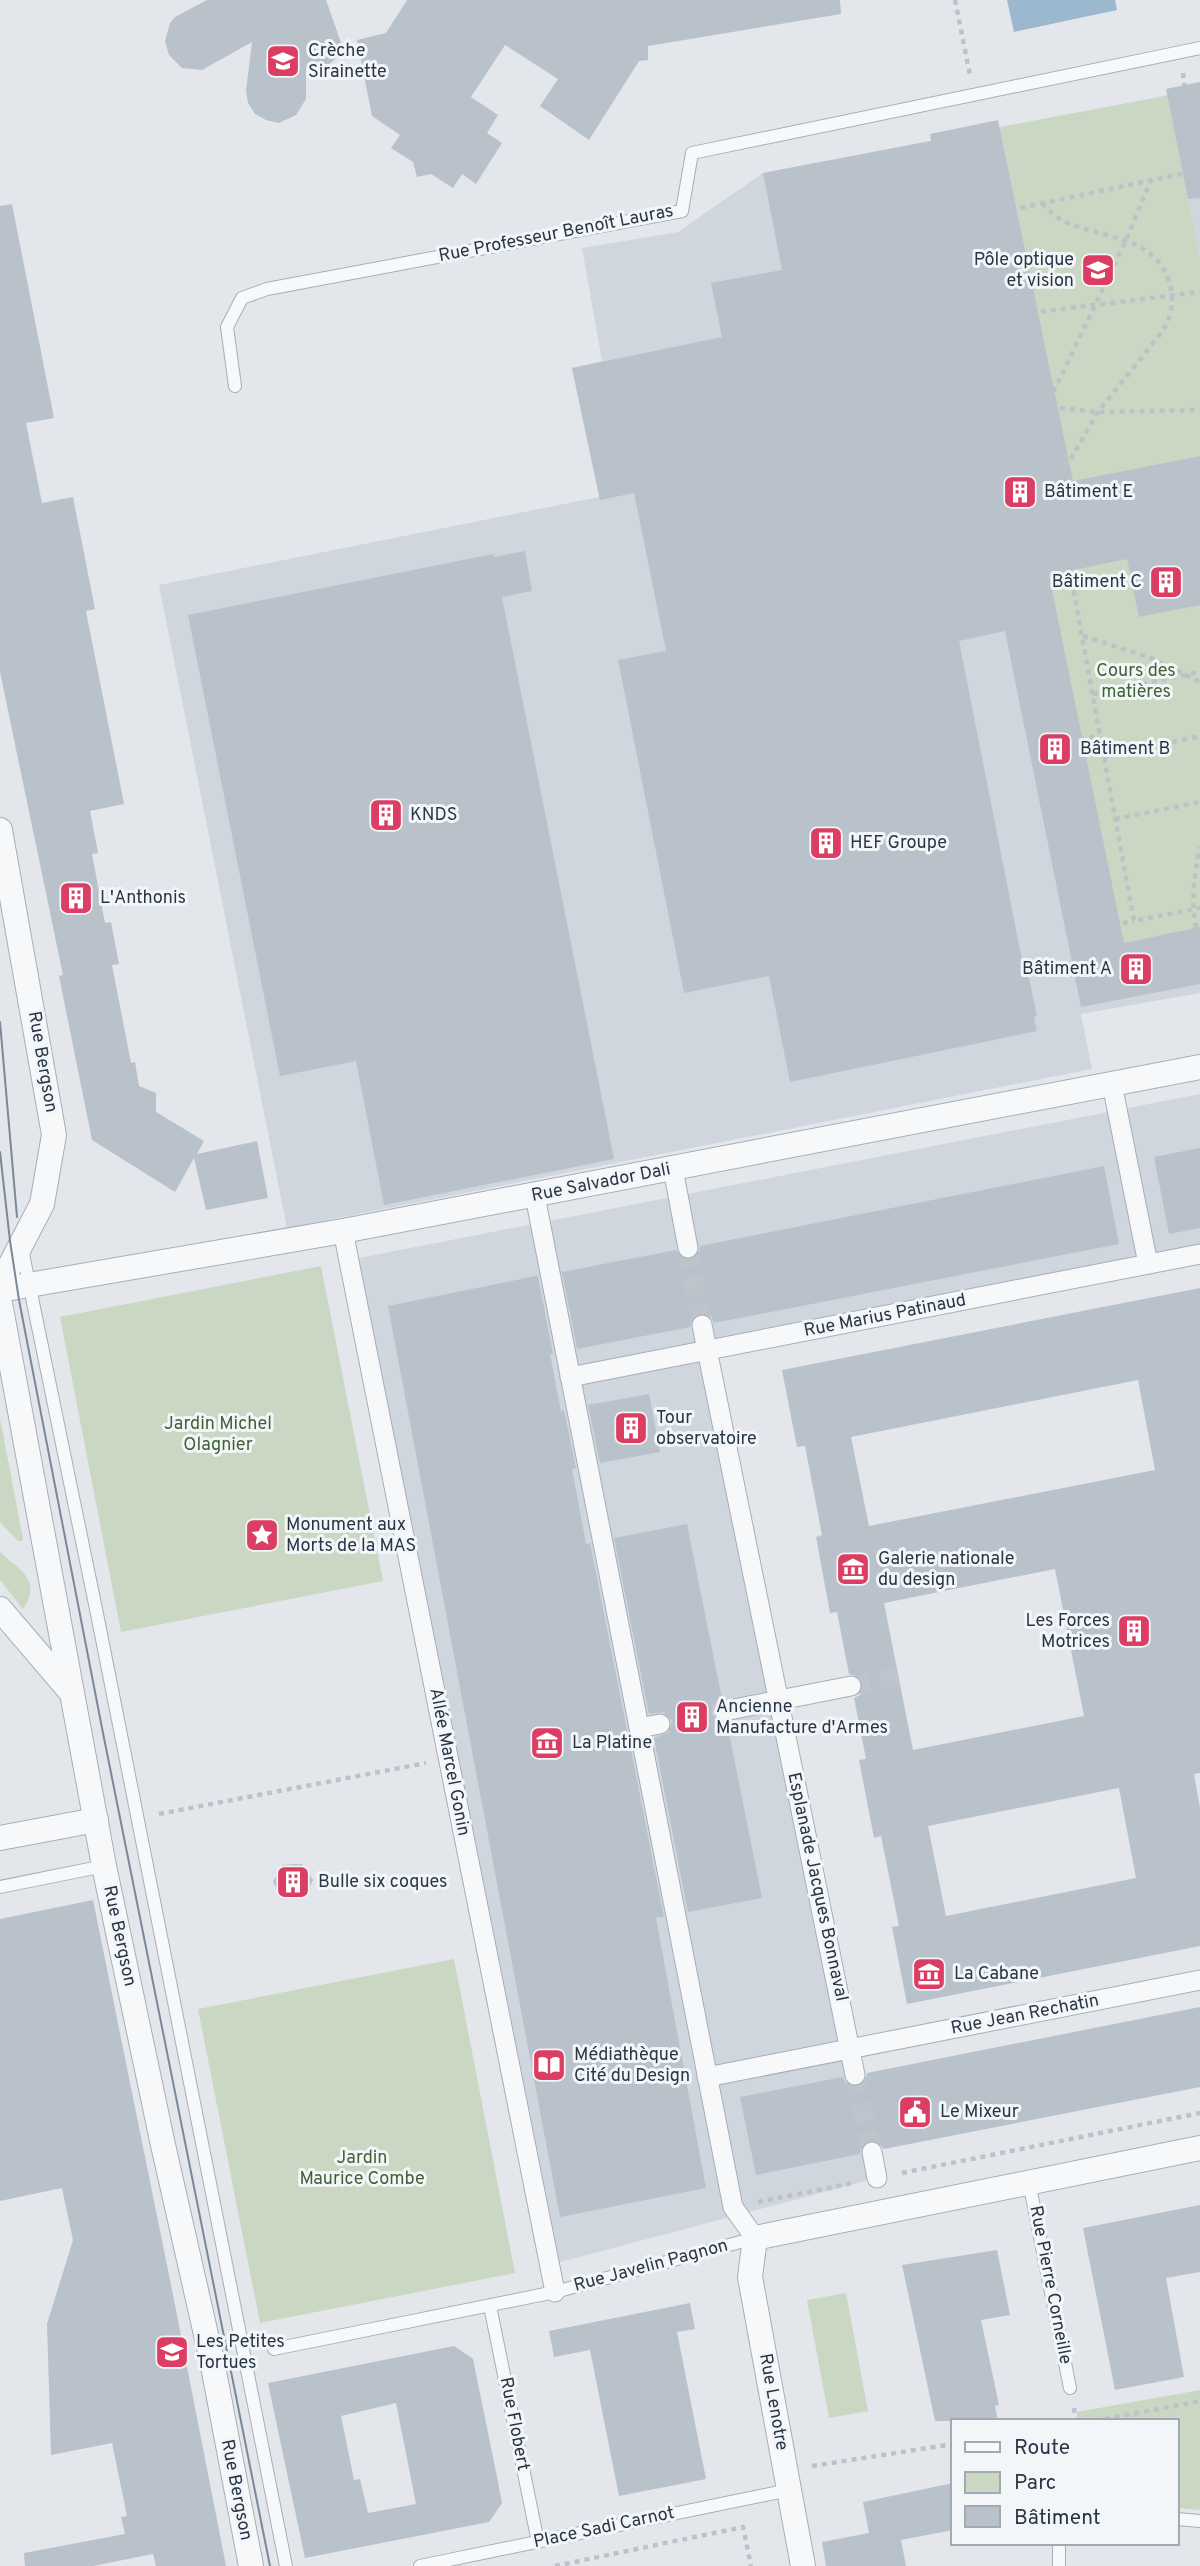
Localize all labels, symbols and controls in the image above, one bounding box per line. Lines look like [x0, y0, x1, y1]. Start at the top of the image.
place label: Crèche Sirainette [308, 40, 387, 84]
school or university icon: Crèche Sirainette [264, 42, 302, 80]
street label: Rue Professeur Benoît Lauras [437, 200, 675, 268]
place label: Pôle optique et vision [974, 249, 1074, 293]
school or university icon: Pôle optique et vision [1079, 251, 1117, 289]
building icon: Bâtiment E [1001, 473, 1039, 511]
place label: Bâtiment E [1044, 481, 1133, 504]
building icon: Bâtiment C [1147, 563, 1185, 601]
place label: Bâtiment C [1052, 571, 1142, 594]
park label: Cours des matières [1096, 660, 1176, 704]
building icon: Bâtiment B [1036, 730, 1074, 768]
place label: Bâtiment B [1080, 738, 1170, 761]
building icon: KNDS [367, 796, 405, 834]
place label: KNDS [410, 804, 458, 827]
building icon: HEF Groupe [807, 824, 845, 862]
place label: HEF Groupe [850, 832, 947, 855]
building icon: L'Anthonis [57, 879, 95, 917]
place label: L'Anthonis [100, 887, 186, 910]
building icon: Bâtiment A [1117, 950, 1155, 988]
place label: Bâtiment A [1022, 958, 1112, 981]
street label: Rue Bergson [22, 1010, 62, 1114]
street label: Rue Salvador Dali [529, 1158, 673, 1208]
street label: Rue Marius Patinaud [802, 1289, 968, 1343]
place label: Tour observatoire [656, 1407, 757, 1451]
building icon: Tour observatoire [612, 1409, 650, 1447]
park label: Jardin Michel Olagnier [164, 1413, 272, 1457]
place label: Monument aux Morts de la MAS [286, 1514, 416, 1558]
place icon: Monument aux Morts de la MAS [243, 1516, 281, 1554]
place label: Galerie nationale du design [878, 1548, 1014, 1592]
museum icon: Galerie nationale du design [834, 1550, 872, 1588]
place label: Les Forces Motrices [1025, 1610, 1110, 1654]
building icon: Les Forces Motrices [1115, 1612, 1153, 1650]
street label: Allée Marcel Gonin [423, 1686, 475, 1838]
place label: Ancienne Manufacture d'Armes [716, 1696, 888, 1740]
building icon: Ancienne Manufacture d'Armes [673, 1698, 711, 1736]
museum icon: La Platine [528, 1724, 566, 1762]
place label: La Platine [572, 1732, 652, 1755]
street label: Esplanade Jacques Bonnaval [781, 1770, 853, 2004]
building icon: Bulle six coques [274, 1863, 312, 1901]
place label: Bulle six coques [318, 1871, 447, 1894]
street label: Rue Bergson [97, 1883, 141, 1989]
museum icon: La Cabane [910, 1955, 948, 1993]
place label: La Cabane [954, 1963, 1039, 1986]
street label: Rue Jean Rechatin [949, 1989, 1101, 2041]
place label: Médiathèque Cité du Design [574, 2044, 690, 2088]
library icon: Médiathèque Cité du Design [530, 2046, 568, 2084]
public building icon: Le Mixeur [896, 2093, 934, 2131]
place label: Le Mixeur [940, 2101, 1019, 2124]
park label: Jardin Maurice Combe [299, 2147, 425, 2191]
street label: Rue Pierre Corneille [1023, 2204, 1077, 2366]
street label: Rue Javelin Pagnon [571, 2234, 731, 2298]
place label: Les Petites Tortues [196, 2331, 285, 2375]
school or university icon: Les Petites Tortues [153, 2333, 191, 2371]
street label: Rue Lenotre [753, 2352, 793, 2452]
street label: Rue Flobert [494, 2375, 534, 2473]
legend [951, 2419, 1179, 2545]
text: Route [1014, 2435, 1070, 2462]
street label: Rue Bergson [215, 2437, 257, 2543]
text: Parc [1014, 2470, 1056, 2497]
street label: Place Sadi Carnot [531, 2502, 677, 2554]
text: Bâtiment [1014, 2505, 1101, 2532]

